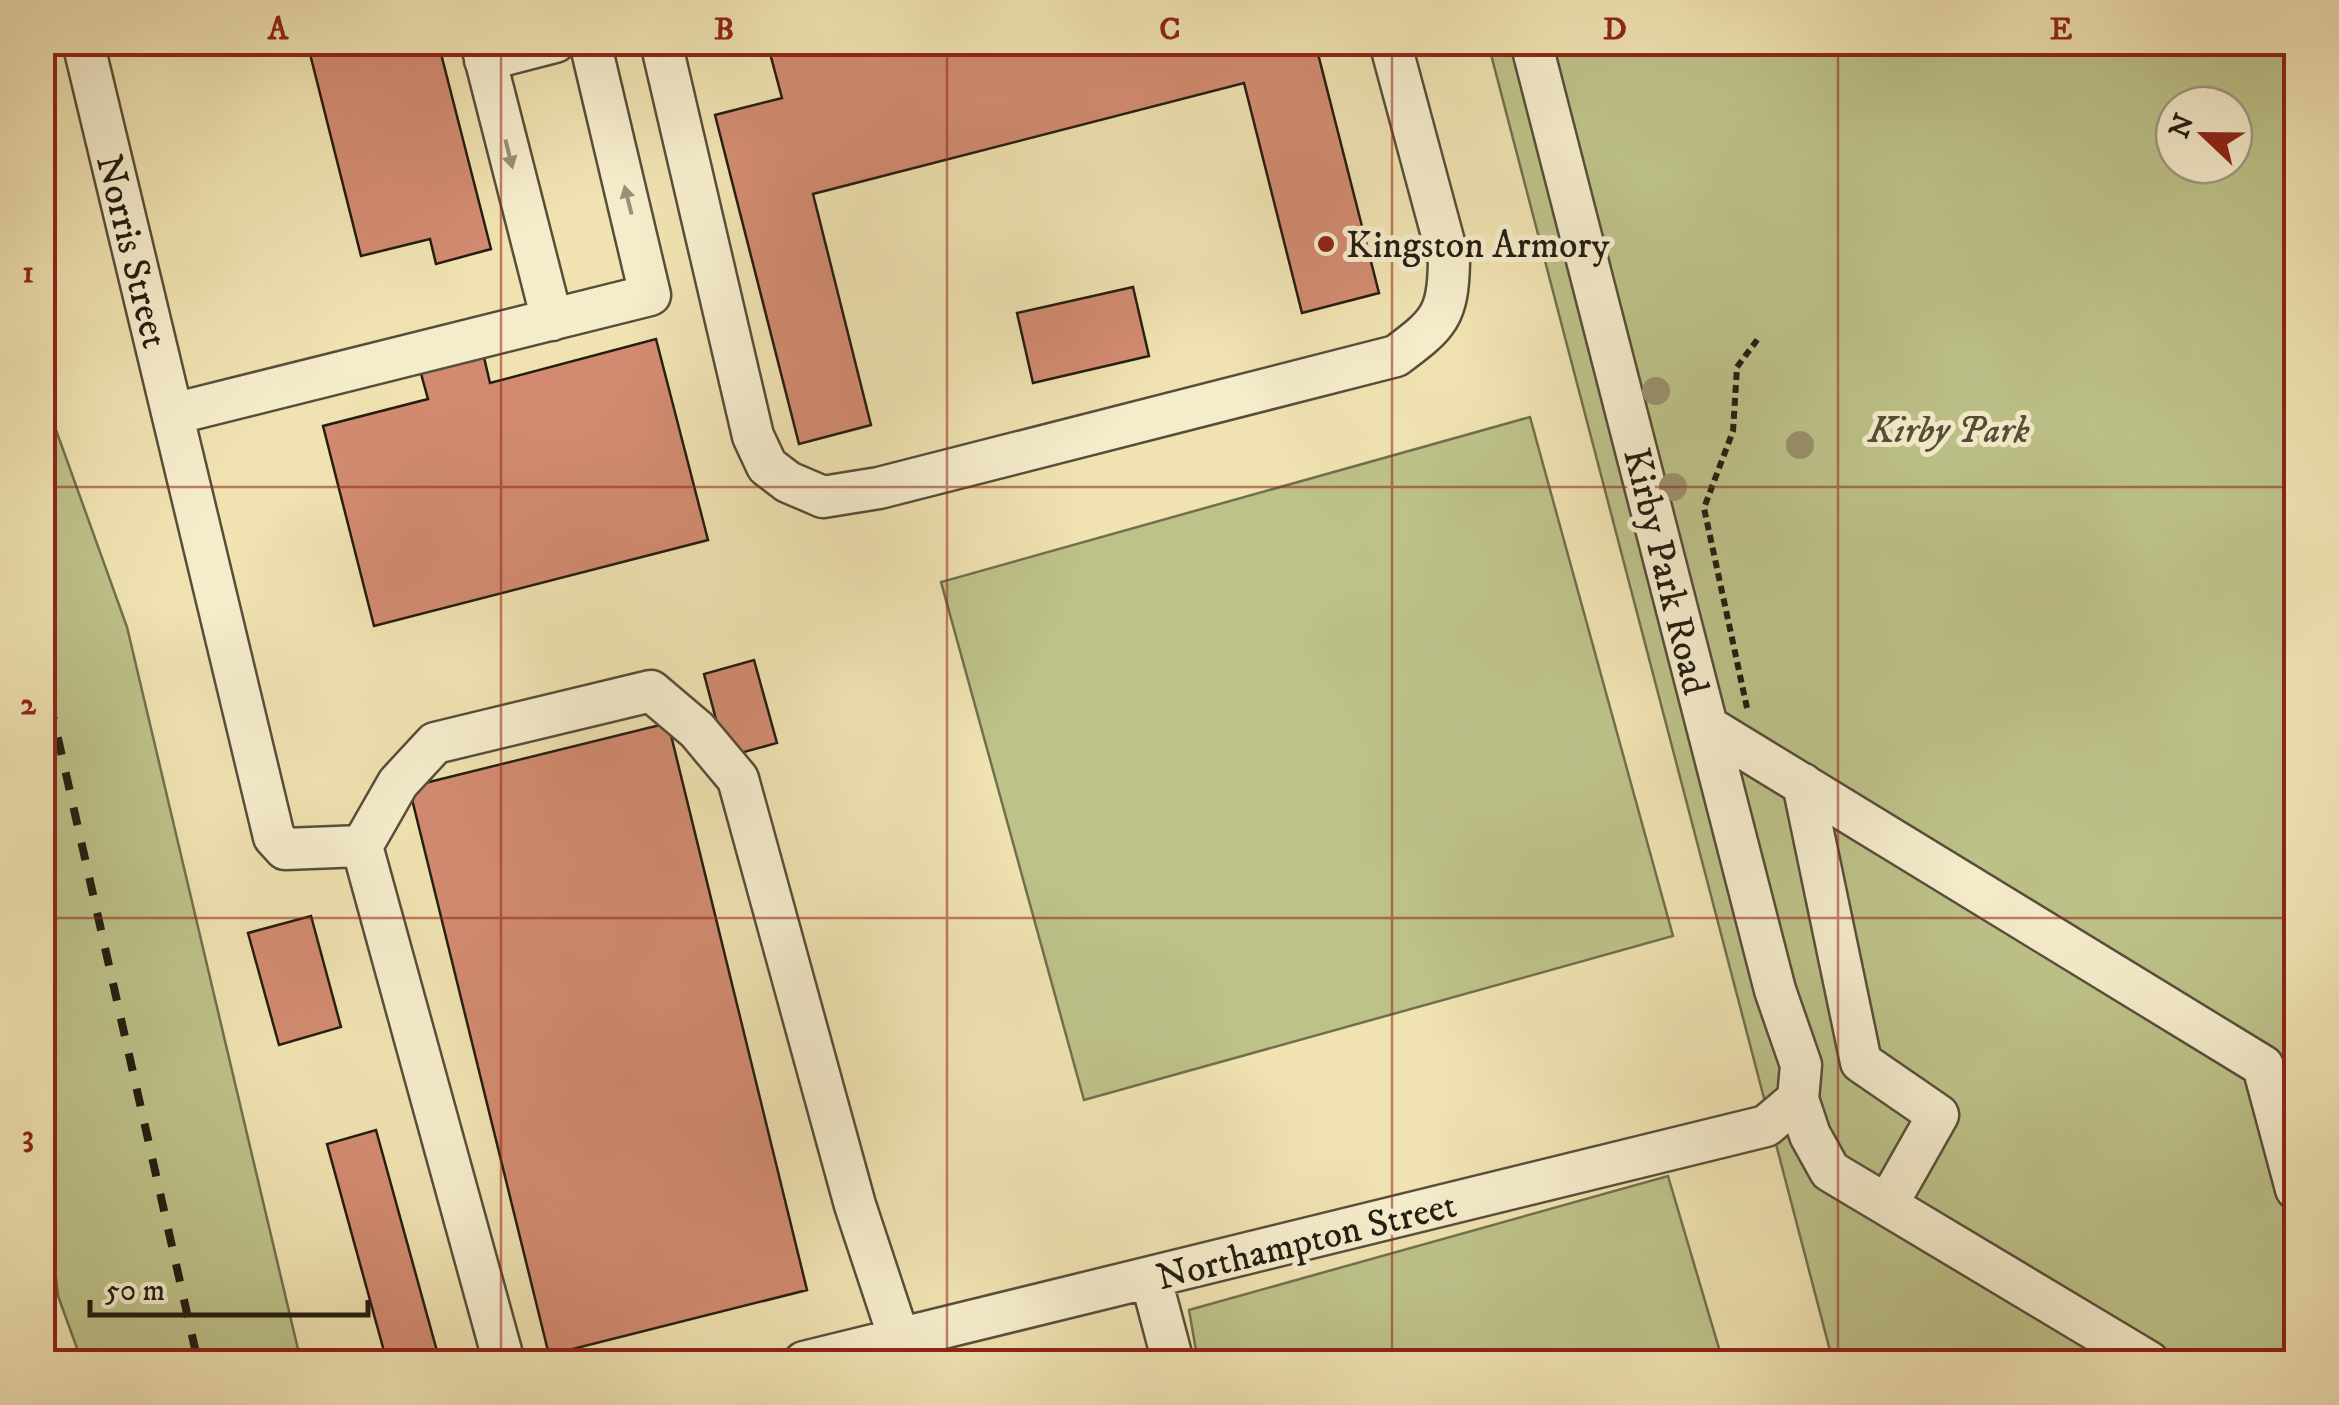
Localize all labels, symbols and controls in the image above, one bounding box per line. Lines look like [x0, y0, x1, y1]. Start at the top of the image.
text: A [267, 10, 290, 50]
text: B [714, 10, 734, 50]
text: C [1159, 10, 1181, 50]
text: D [1603, 10, 1627, 50]
text: E [2050, 10, 2073, 50]
north arrow [2154, 85, 2254, 185]
text: N [2162, 109, 2203, 143]
one-way arrow [502, 139, 518, 170]
street label: Norris Street [84, 150, 178, 353]
one-way arrow [619, 184, 635, 215]
place label: Kingston Armory [1346, 222, 1610, 270]
marker: Kingston Armory [1315, 233, 1337, 255]
text: 1 [22, 253, 34, 293]
park label: Kirby Park [1866, 407, 2030, 455]
street label: Kirby Park Road [1611, 443, 1719, 700]
text: 2 [20, 685, 36, 725]
text: 3 [22, 1117, 34, 1157]
street label: Northampton Street [1152, 1181, 1461, 1302]
scale bar [90, 1255, 368, 1317]
text: 50 m [105, 1273, 165, 1310]

